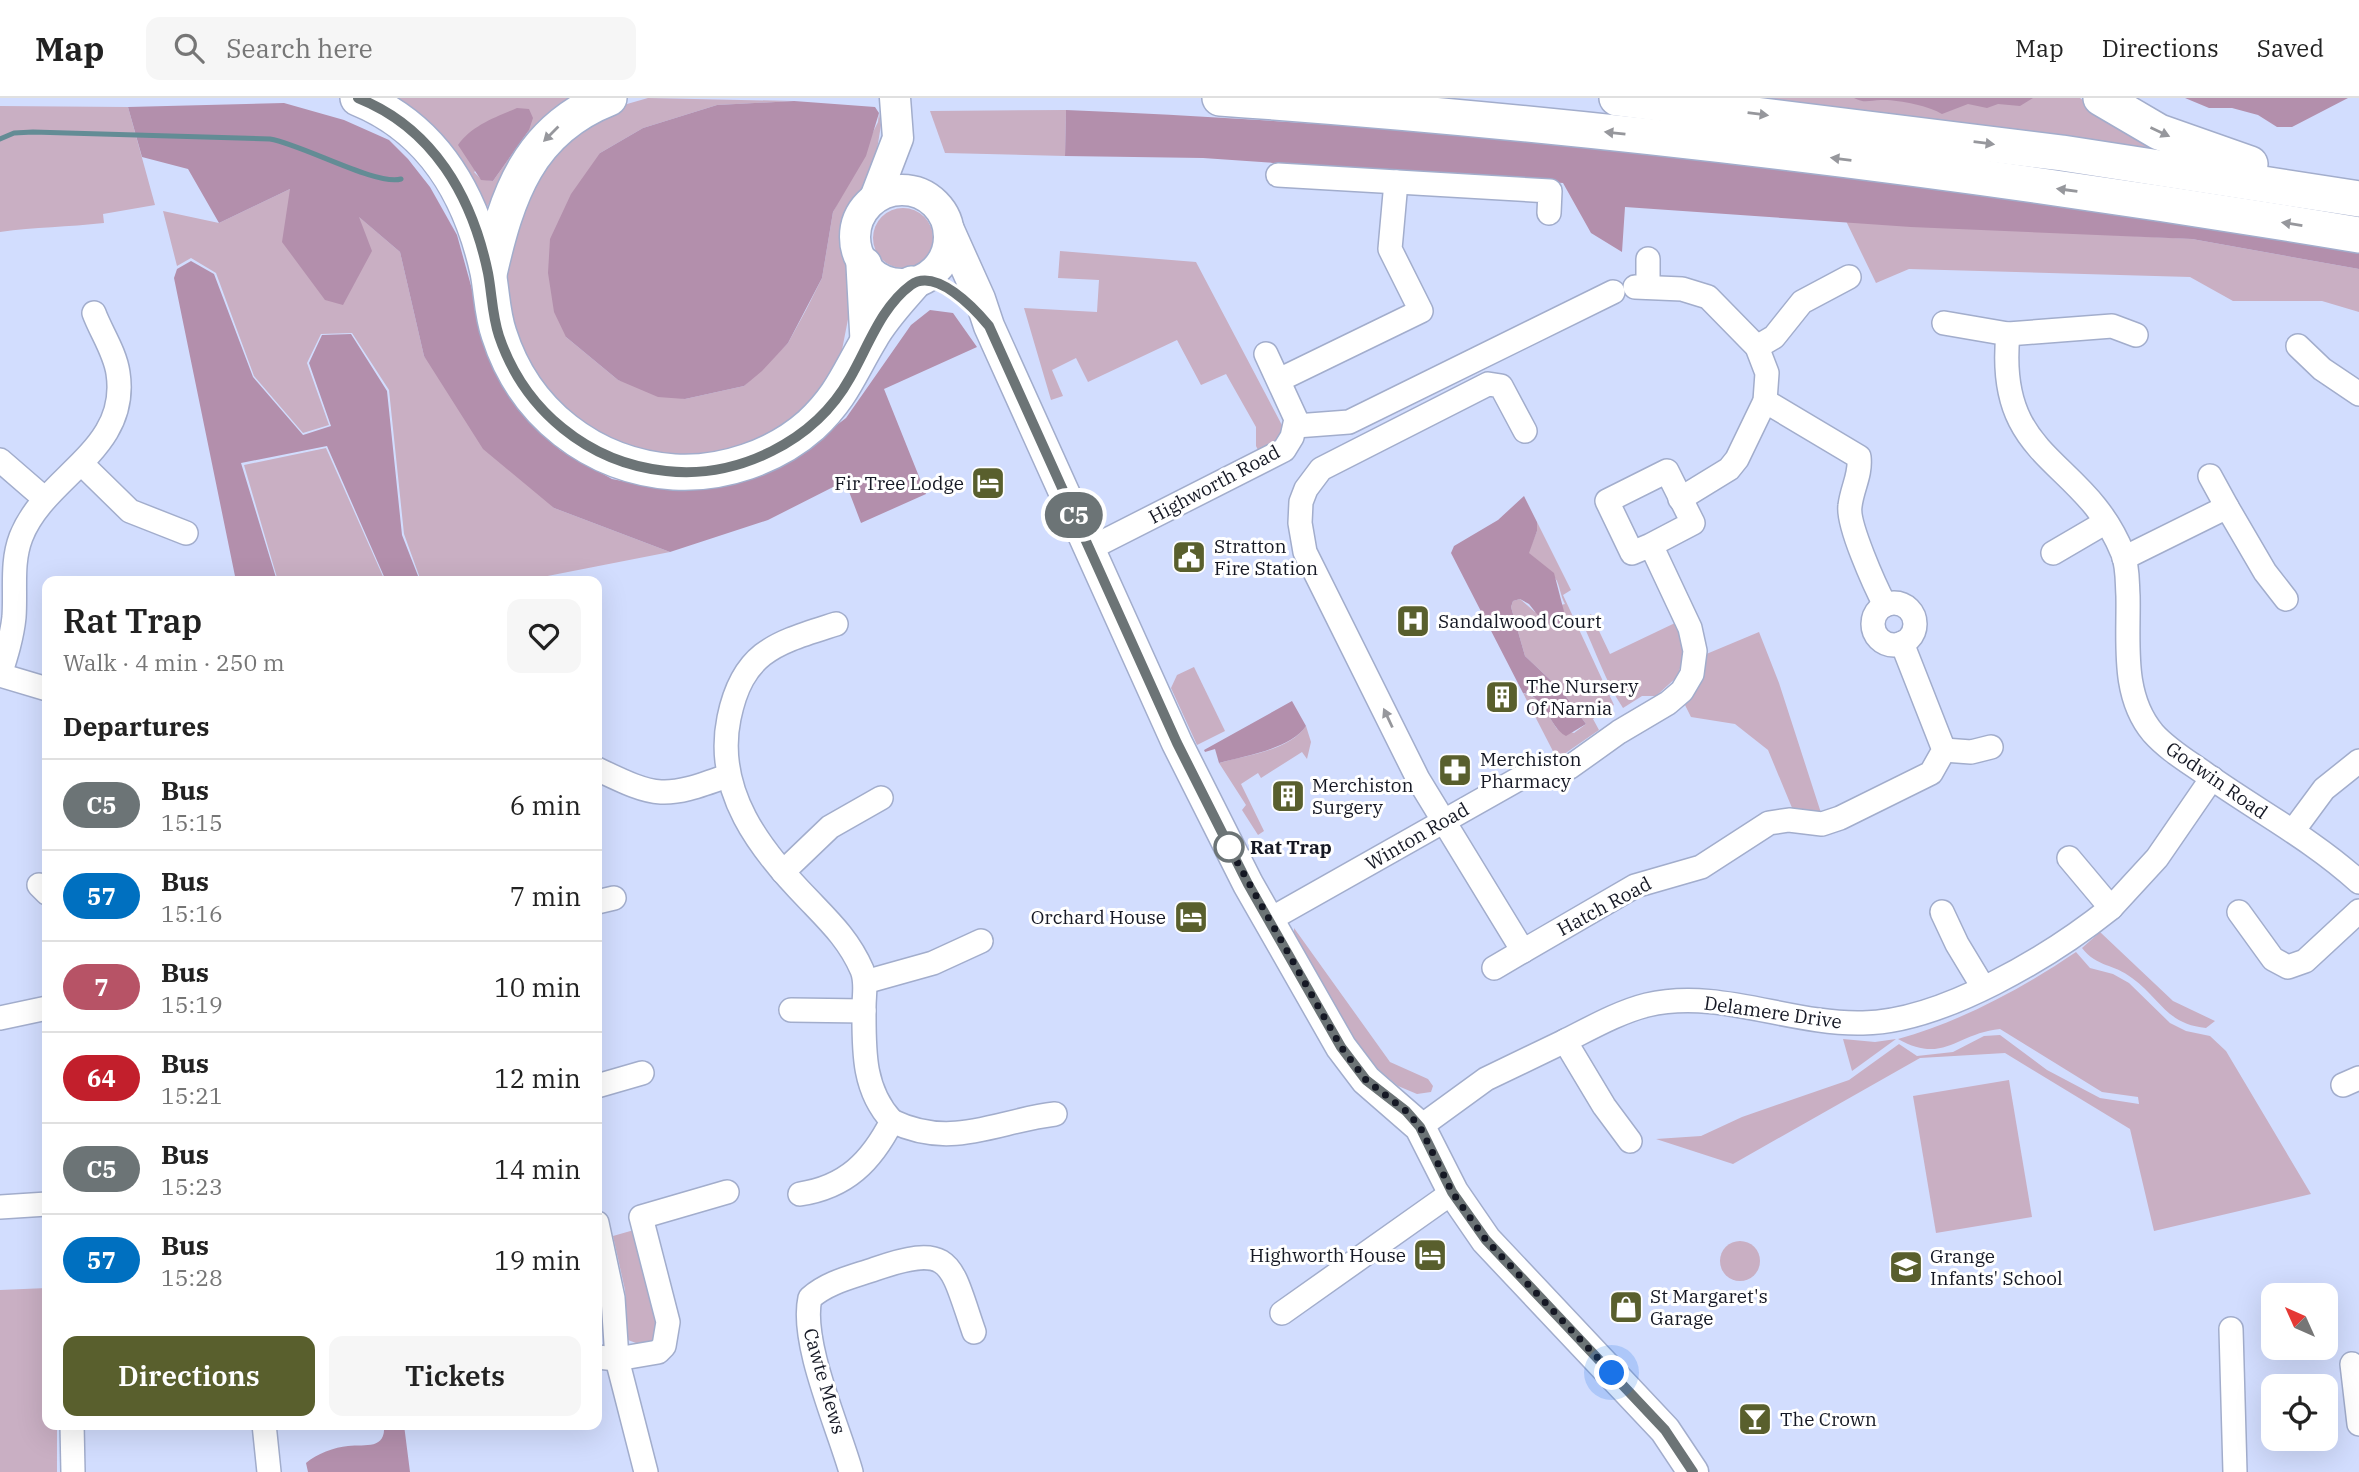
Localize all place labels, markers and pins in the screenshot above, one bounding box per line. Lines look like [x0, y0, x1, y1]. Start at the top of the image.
hotel icon: Fir Tree Lodge [969, 464, 1007, 502]
place label: Fir Tree Lodge [834, 471, 964, 495]
place label: Stratton Fire Station [1214, 534, 1318, 580]
public building icon: Stratton Fire Station [1170, 538, 1208, 576]
hospital icon: Sandalwood Court [1394, 602, 1432, 640]
place label: Sandalwood Court [1438, 609, 1602, 633]
place label: The Nursery Of Narnia [1526, 674, 1639, 720]
building icon: The Nursery Of Narnia [1483, 678, 1521, 716]
place label: Merchiston Pharmacy [1480, 747, 1582, 793]
pharmacy icon: Merchiston Pharmacy [1436, 751, 1474, 789]
place label: Merchiston Surgery [1312, 773, 1414, 819]
building icon: Merchiston Surgery [1269, 777, 1307, 815]
marker: Rat Trap [1214, 832, 1244, 862]
place label: Rat Trap [1250, 835, 1332, 859]
hotel icon: Orchard House [1172, 898, 1210, 936]
place label: Orchard House [1031, 905, 1166, 929]
hotel icon: Highworth House [1411, 1236, 1449, 1274]
place label: Highworth House [1249, 1243, 1406, 1267]
place label: Grange Infants' School [1930, 1244, 2063, 1290]
school or university icon: Grange Infants' School [1887, 1248, 1925, 1286]
place label: St Margaret's Garage [1650, 1284, 1768, 1330]
shop icon: St Margaret's Garage [1607, 1288, 1645, 1326]
bar icon: The Crown [1736, 1400, 1774, 1438]
place label: The Crown [1780, 1407, 1877, 1431]

